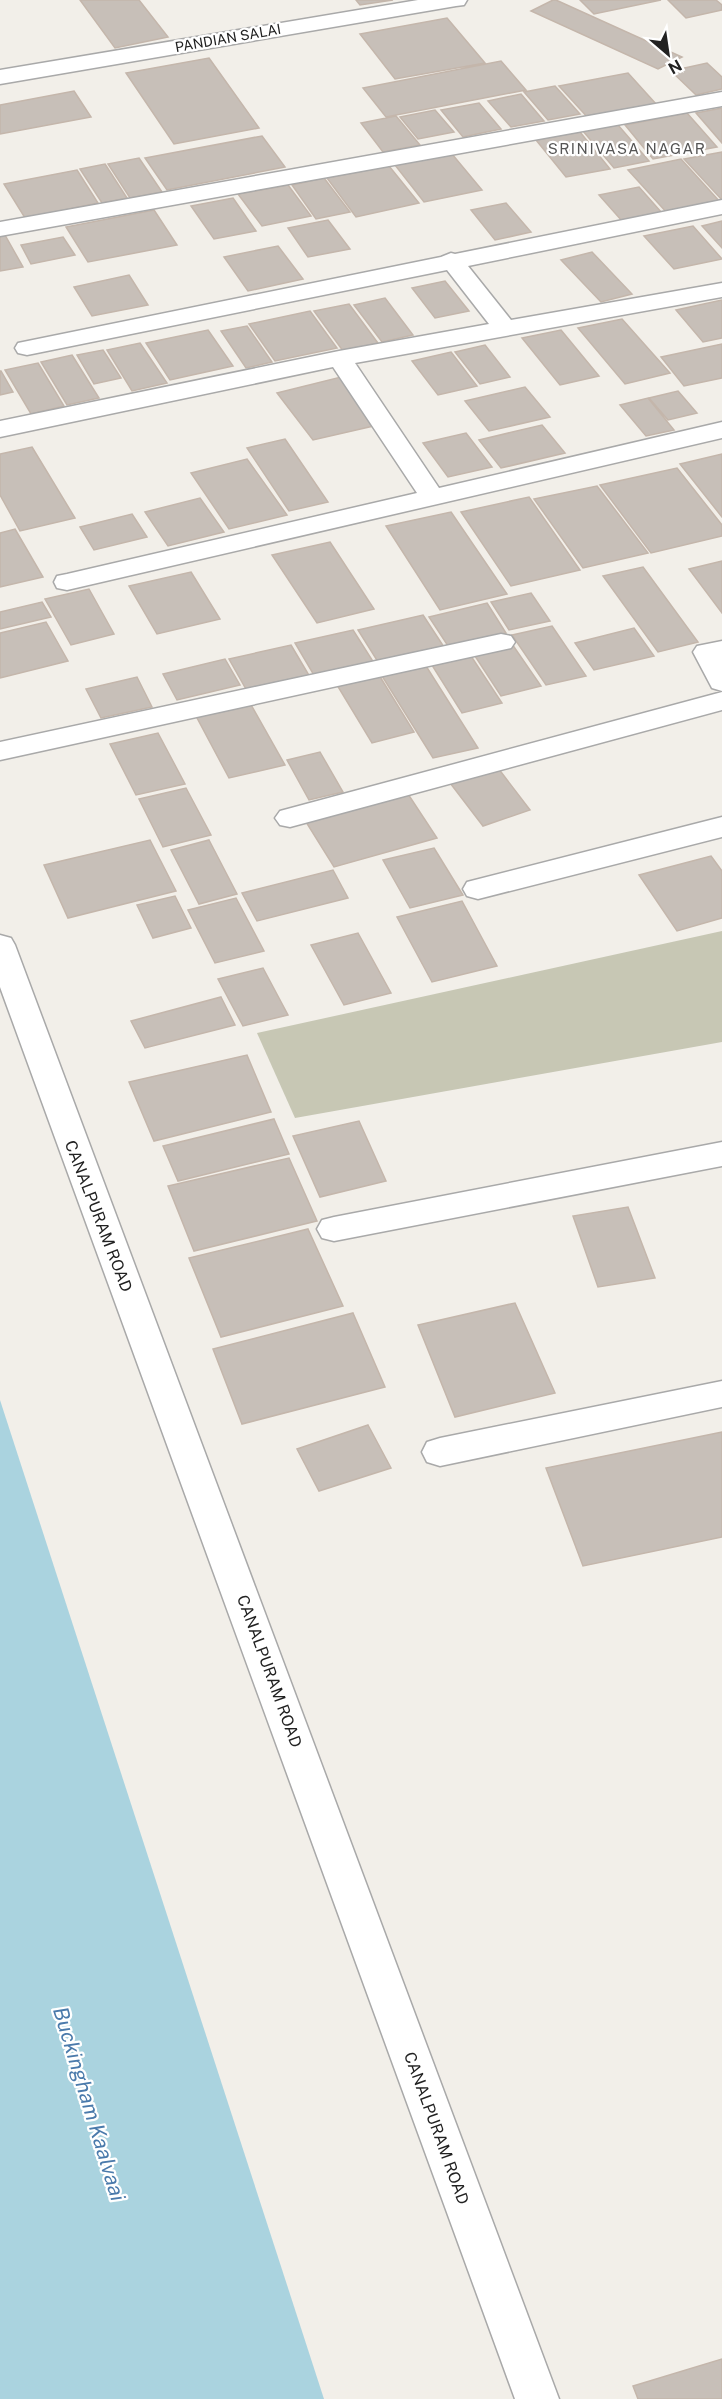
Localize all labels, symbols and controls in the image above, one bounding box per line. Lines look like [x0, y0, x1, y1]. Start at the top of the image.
street label: PANDIAN SALAI [174, 21, 282, 55]
north arrow [638, 24, 698, 84]
text: N [665, 55, 685, 78]
district label: SRINIVASA NAGAR [548, 140, 706, 157]
street label: CANALPURAM ROAD [61, 1138, 136, 1295]
street label: CANALPURAM ROAD [233, 1592, 306, 1750]
water label: Buckingham Kaalvaai [48, 2004, 131, 2204]
street label: CANALPURAM ROAD [400, 2049, 473, 2207]

